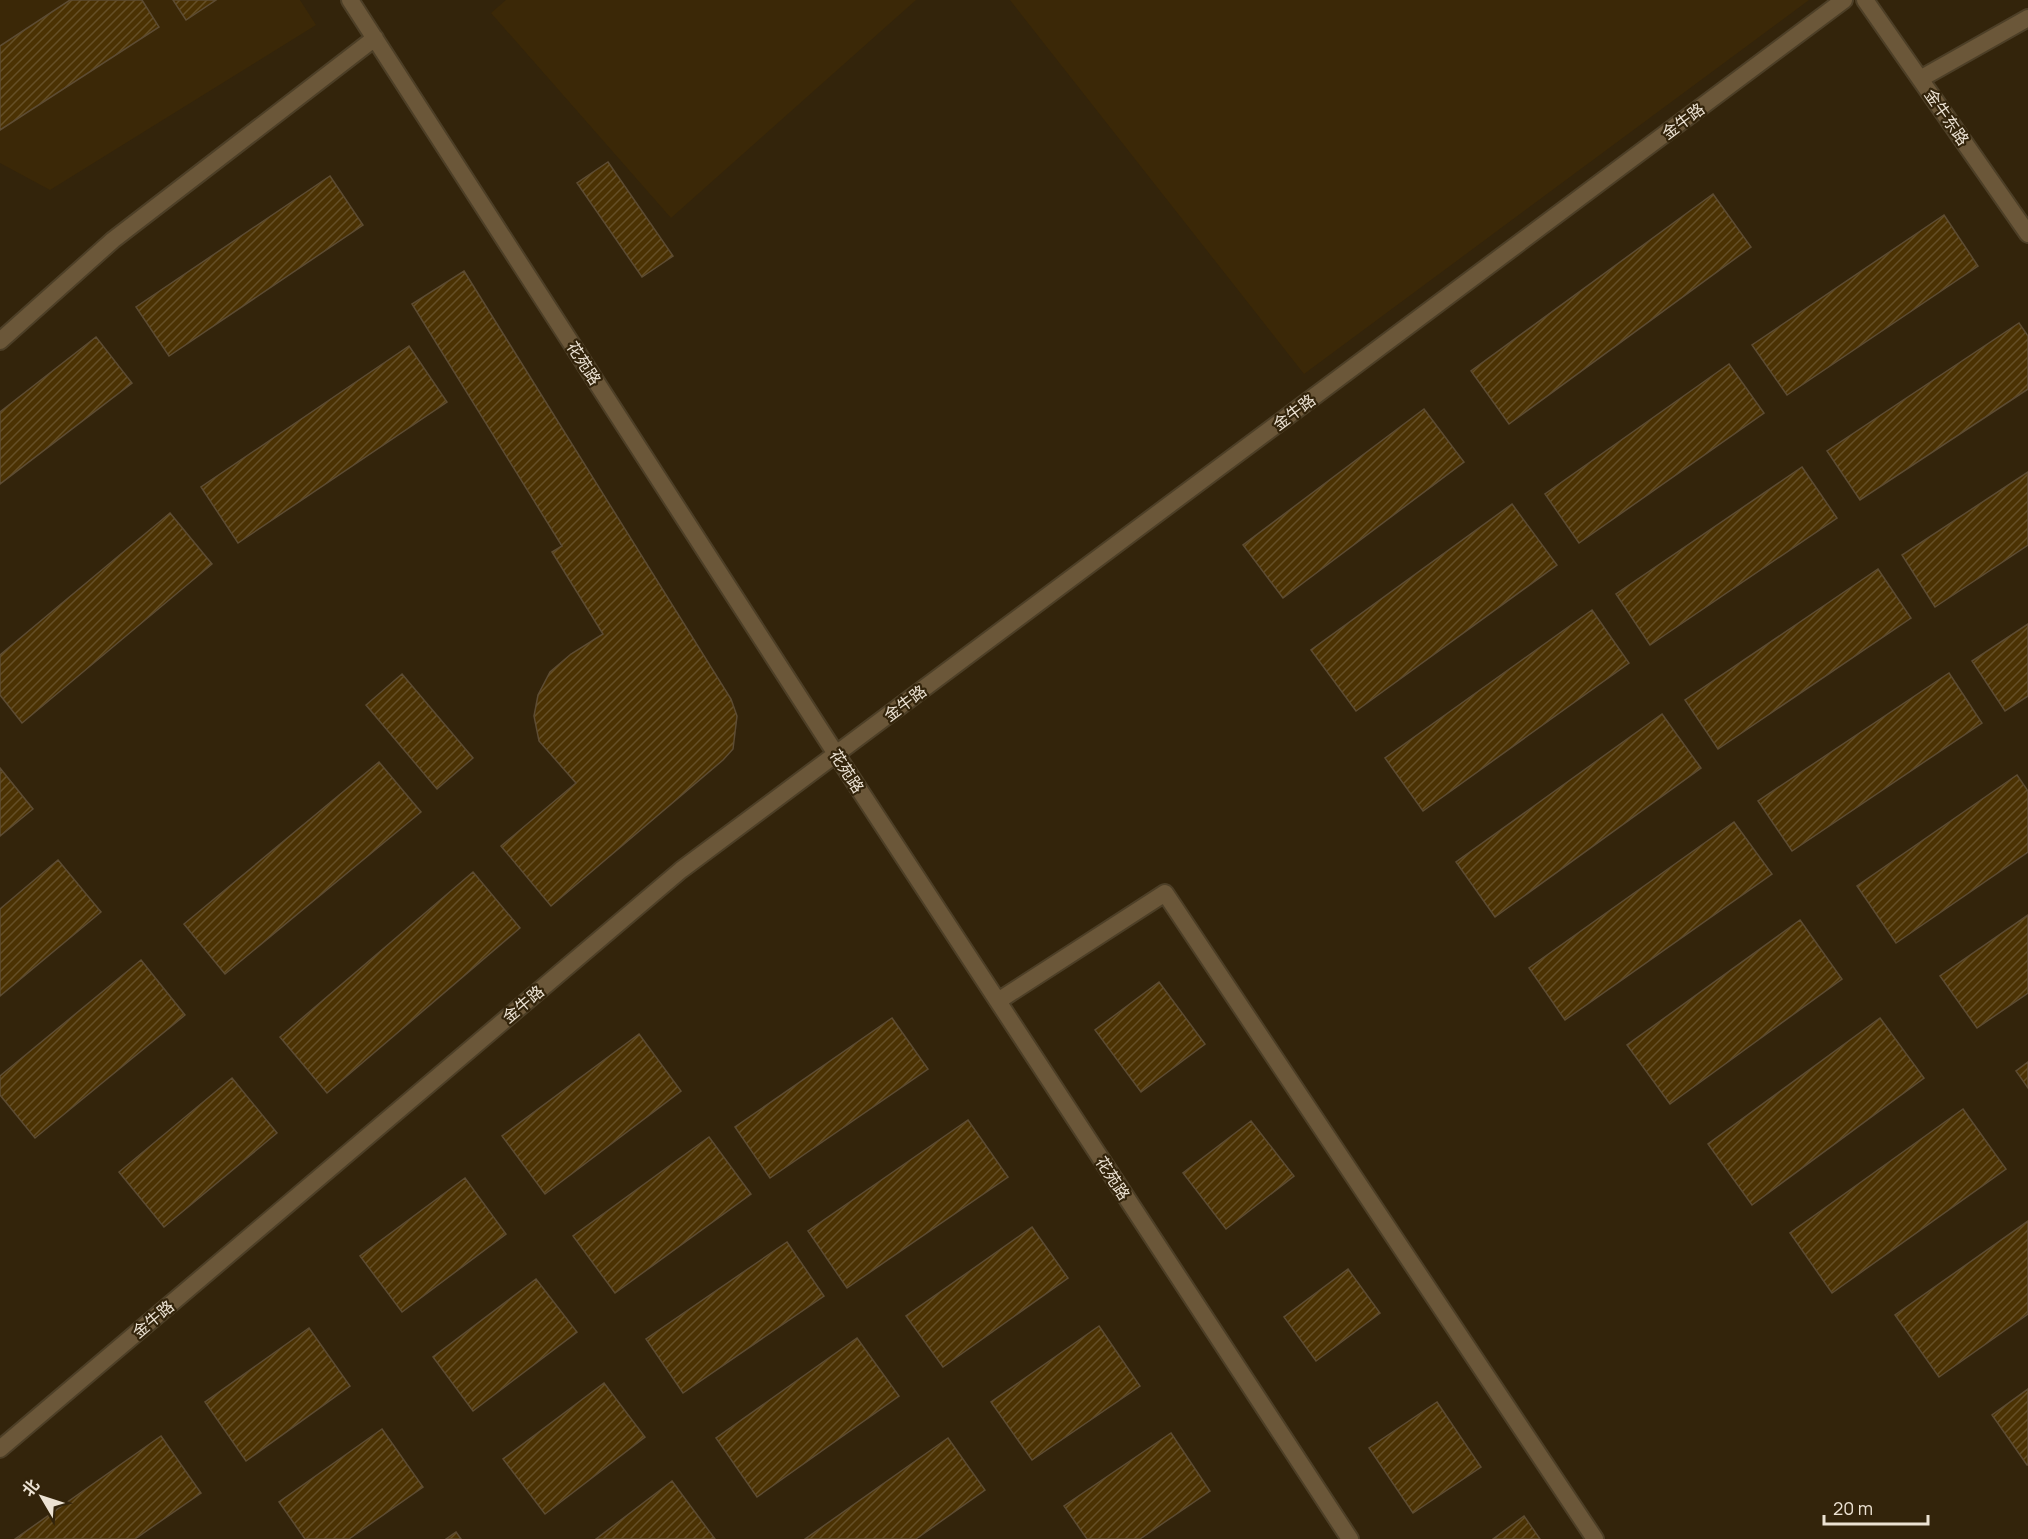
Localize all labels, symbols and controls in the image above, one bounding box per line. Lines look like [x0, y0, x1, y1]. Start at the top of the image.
street label: 金牛东路 [1920, 84, 1974, 150]
street label: 金牛路 [1657, 98, 1709, 144]
street label: 花苑路 [562, 337, 606, 389]
street label: 金牛路 [1268, 389, 1320, 435]
street label: 金牛路 [879, 680, 931, 726]
street label: 花苑路 [825, 745, 869, 797]
street label: 金牛路 [498, 980, 548, 1028]
street label: 花苑路 [1091, 1152, 1135, 1204]
street label: 金牛路 [128, 1295, 178, 1343]
north arrow [12, 1467, 72, 1527]
text: 北 [17, 1474, 44, 1501]
scale bar [1824, 1488, 1928, 1526]
text: 20 m [1833, 1496, 1873, 1520]

